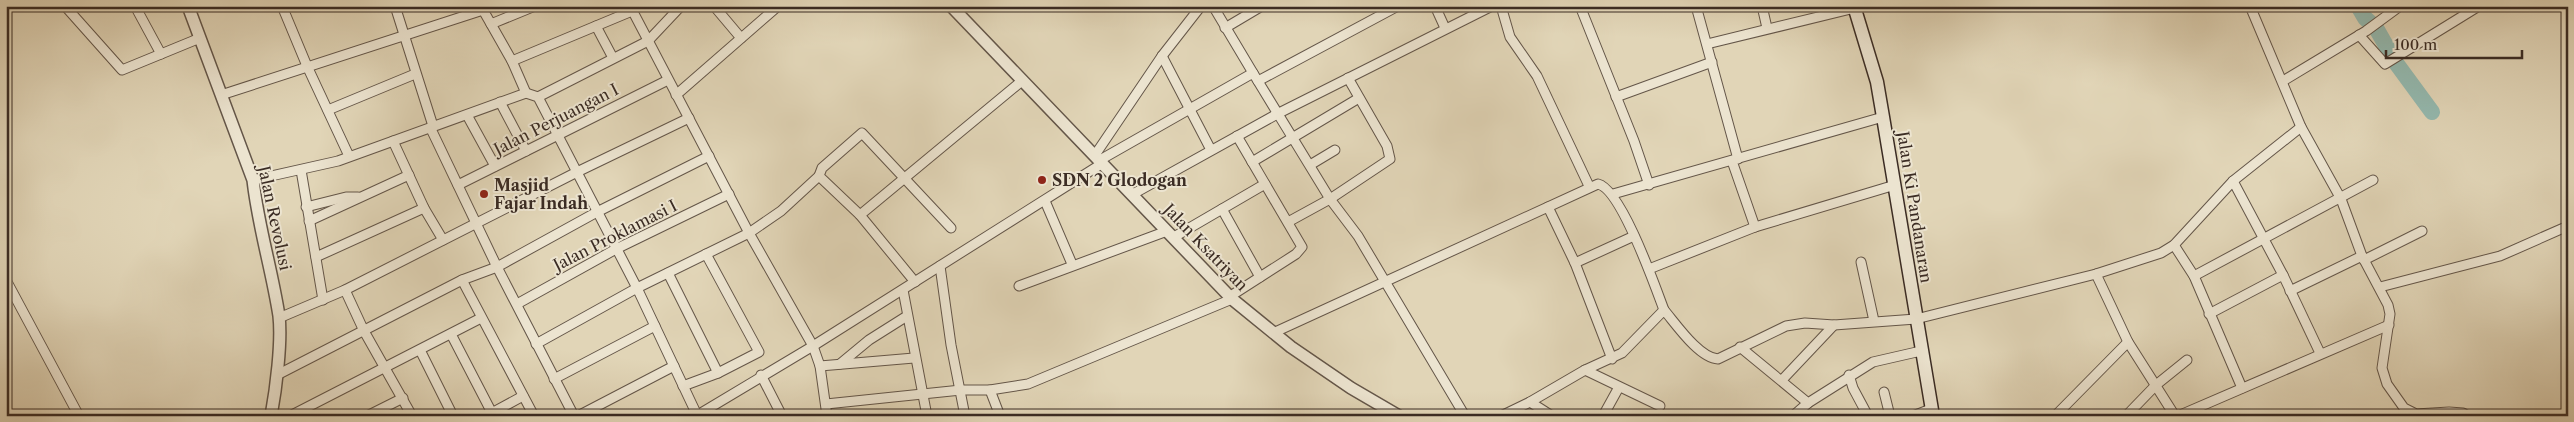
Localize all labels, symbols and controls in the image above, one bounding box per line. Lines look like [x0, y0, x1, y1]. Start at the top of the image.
scale bar [2386, 28, 2523, 60]
text: 100 m [2394, 35, 2437, 54]
street label: Jalan Perjuangan I [488, 79, 622, 160]
street label: Jalan Ki Pandanaran [1893, 127, 1937, 284]
street label: Jalan Revolusi [254, 161, 296, 272]
place label: SDN 2 Glodogan [1052, 170, 1187, 190]
marker: SDN 2 Glodogan [1036, 174, 1048, 186]
place label: Masjid Fajar Indah [494, 175, 588, 213]
marker: Masjid Fajar Indah [478, 188, 490, 200]
street label: Jalan Proklamasi I [547, 195, 680, 276]
street label: Jalan Ksatriyan [1157, 197, 1253, 295]

